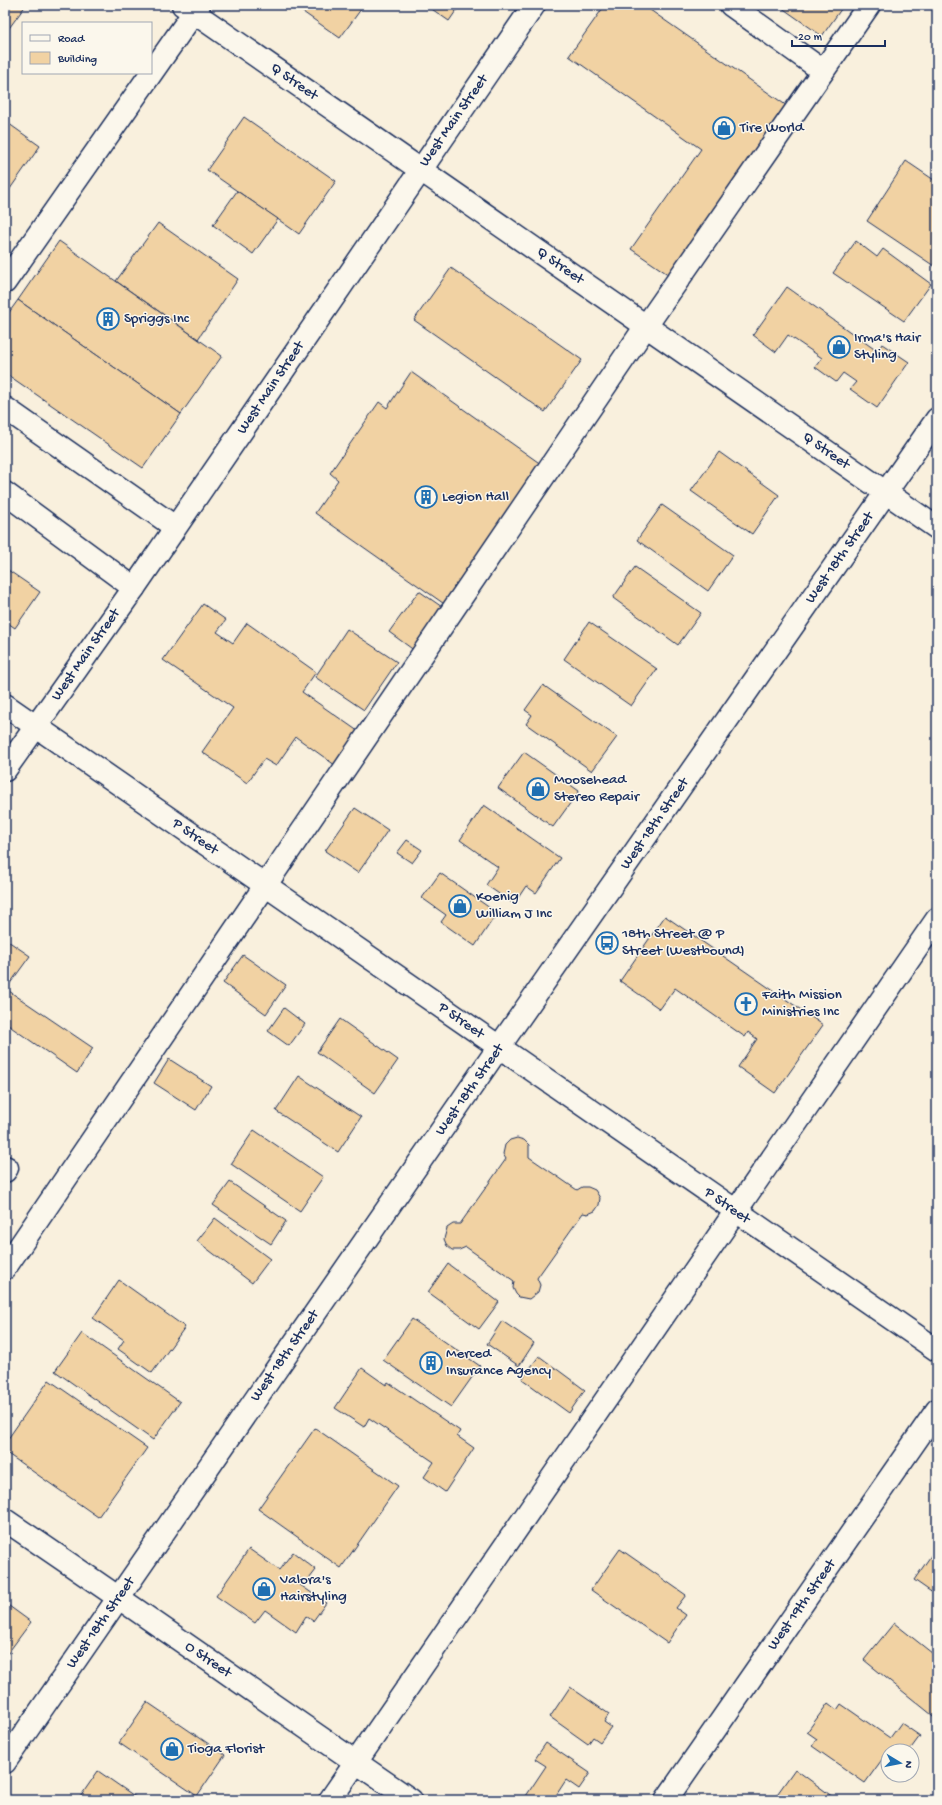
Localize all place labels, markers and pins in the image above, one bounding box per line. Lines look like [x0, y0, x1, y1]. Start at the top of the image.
shop icon: Tire World [711, 115, 737, 141]
place label: Tire World [739, 119, 805, 137]
building icon: Spriggs Inc [95, 306, 121, 332]
place label: Spriggs Inc [124, 310, 190, 328]
place label: Irma's Hair Styling [854, 329, 922, 364]
shop icon: Irma's Hair Styling [826, 334, 852, 360]
building icon: Legion Hall [413, 484, 439, 510]
place label: Legion Hall [442, 488, 509, 506]
place label: Moosehead Stereo Repair [554, 771, 641, 806]
shop icon: Moosehead Stereo Repair [525, 776, 551, 802]
place label: Koenig William J Inc [476, 888, 553, 923]
shop icon: Koenig William J Inc [447, 893, 473, 919]
place label: 18th Street @ P Street (Westbound) [621, 925, 745, 960]
bus stop icon: 18th Street @ P Street (Westbound) [594, 930, 620, 956]
place label: Faith Mission Ministries Inc [761, 986, 842, 1021]
church icon: Faith Mission Ministries Inc [733, 991, 759, 1017]
place label: Merced Insurance Agency [446, 1345, 552, 1380]
building icon: Merced Insurance Agency [418, 1350, 444, 1376]
place label: Valora's Hairstyling [279, 1571, 347, 1606]
shop icon: Valora's Hairstyling [251, 1576, 277, 1602]
shop icon: Tioga Florist [159, 1736, 185, 1762]
place label: Tioga Florist [187, 1740, 266, 1758]

